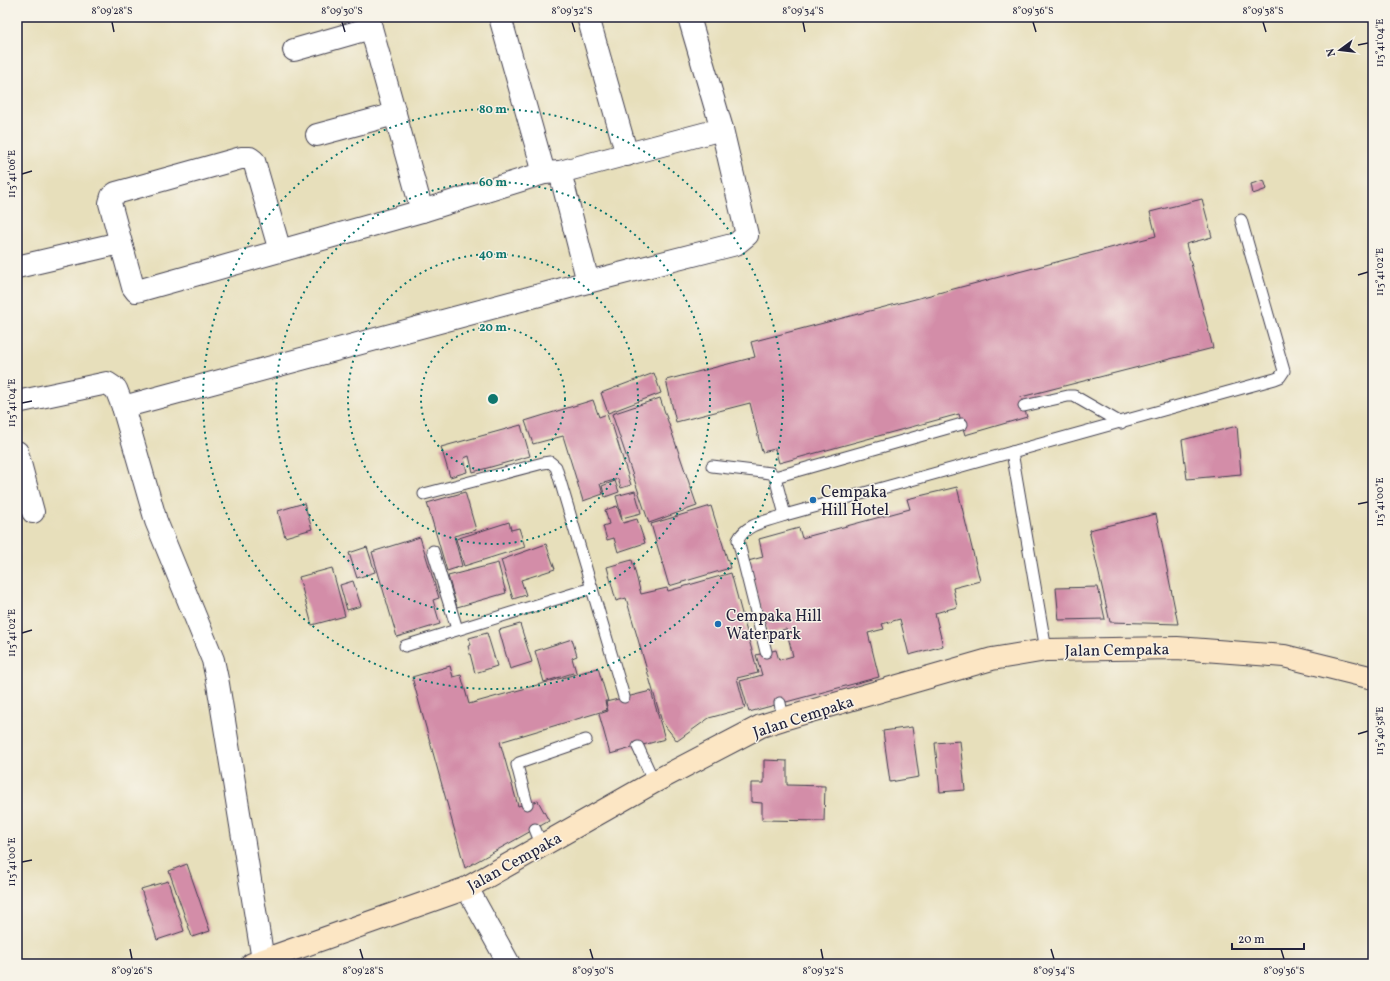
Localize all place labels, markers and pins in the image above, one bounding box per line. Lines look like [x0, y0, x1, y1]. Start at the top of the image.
centre of rings [486, 392, 500, 406]
place label: Cempaka Hill Hotel [821, 482, 889, 522]
marker: Cempaka Hill Hotel [808, 495, 818, 505]
place label: Cempaka Hill Waterpark [726, 606, 822, 646]
marker: Cempaka Hill Waterpark [713, 619, 723, 629]

